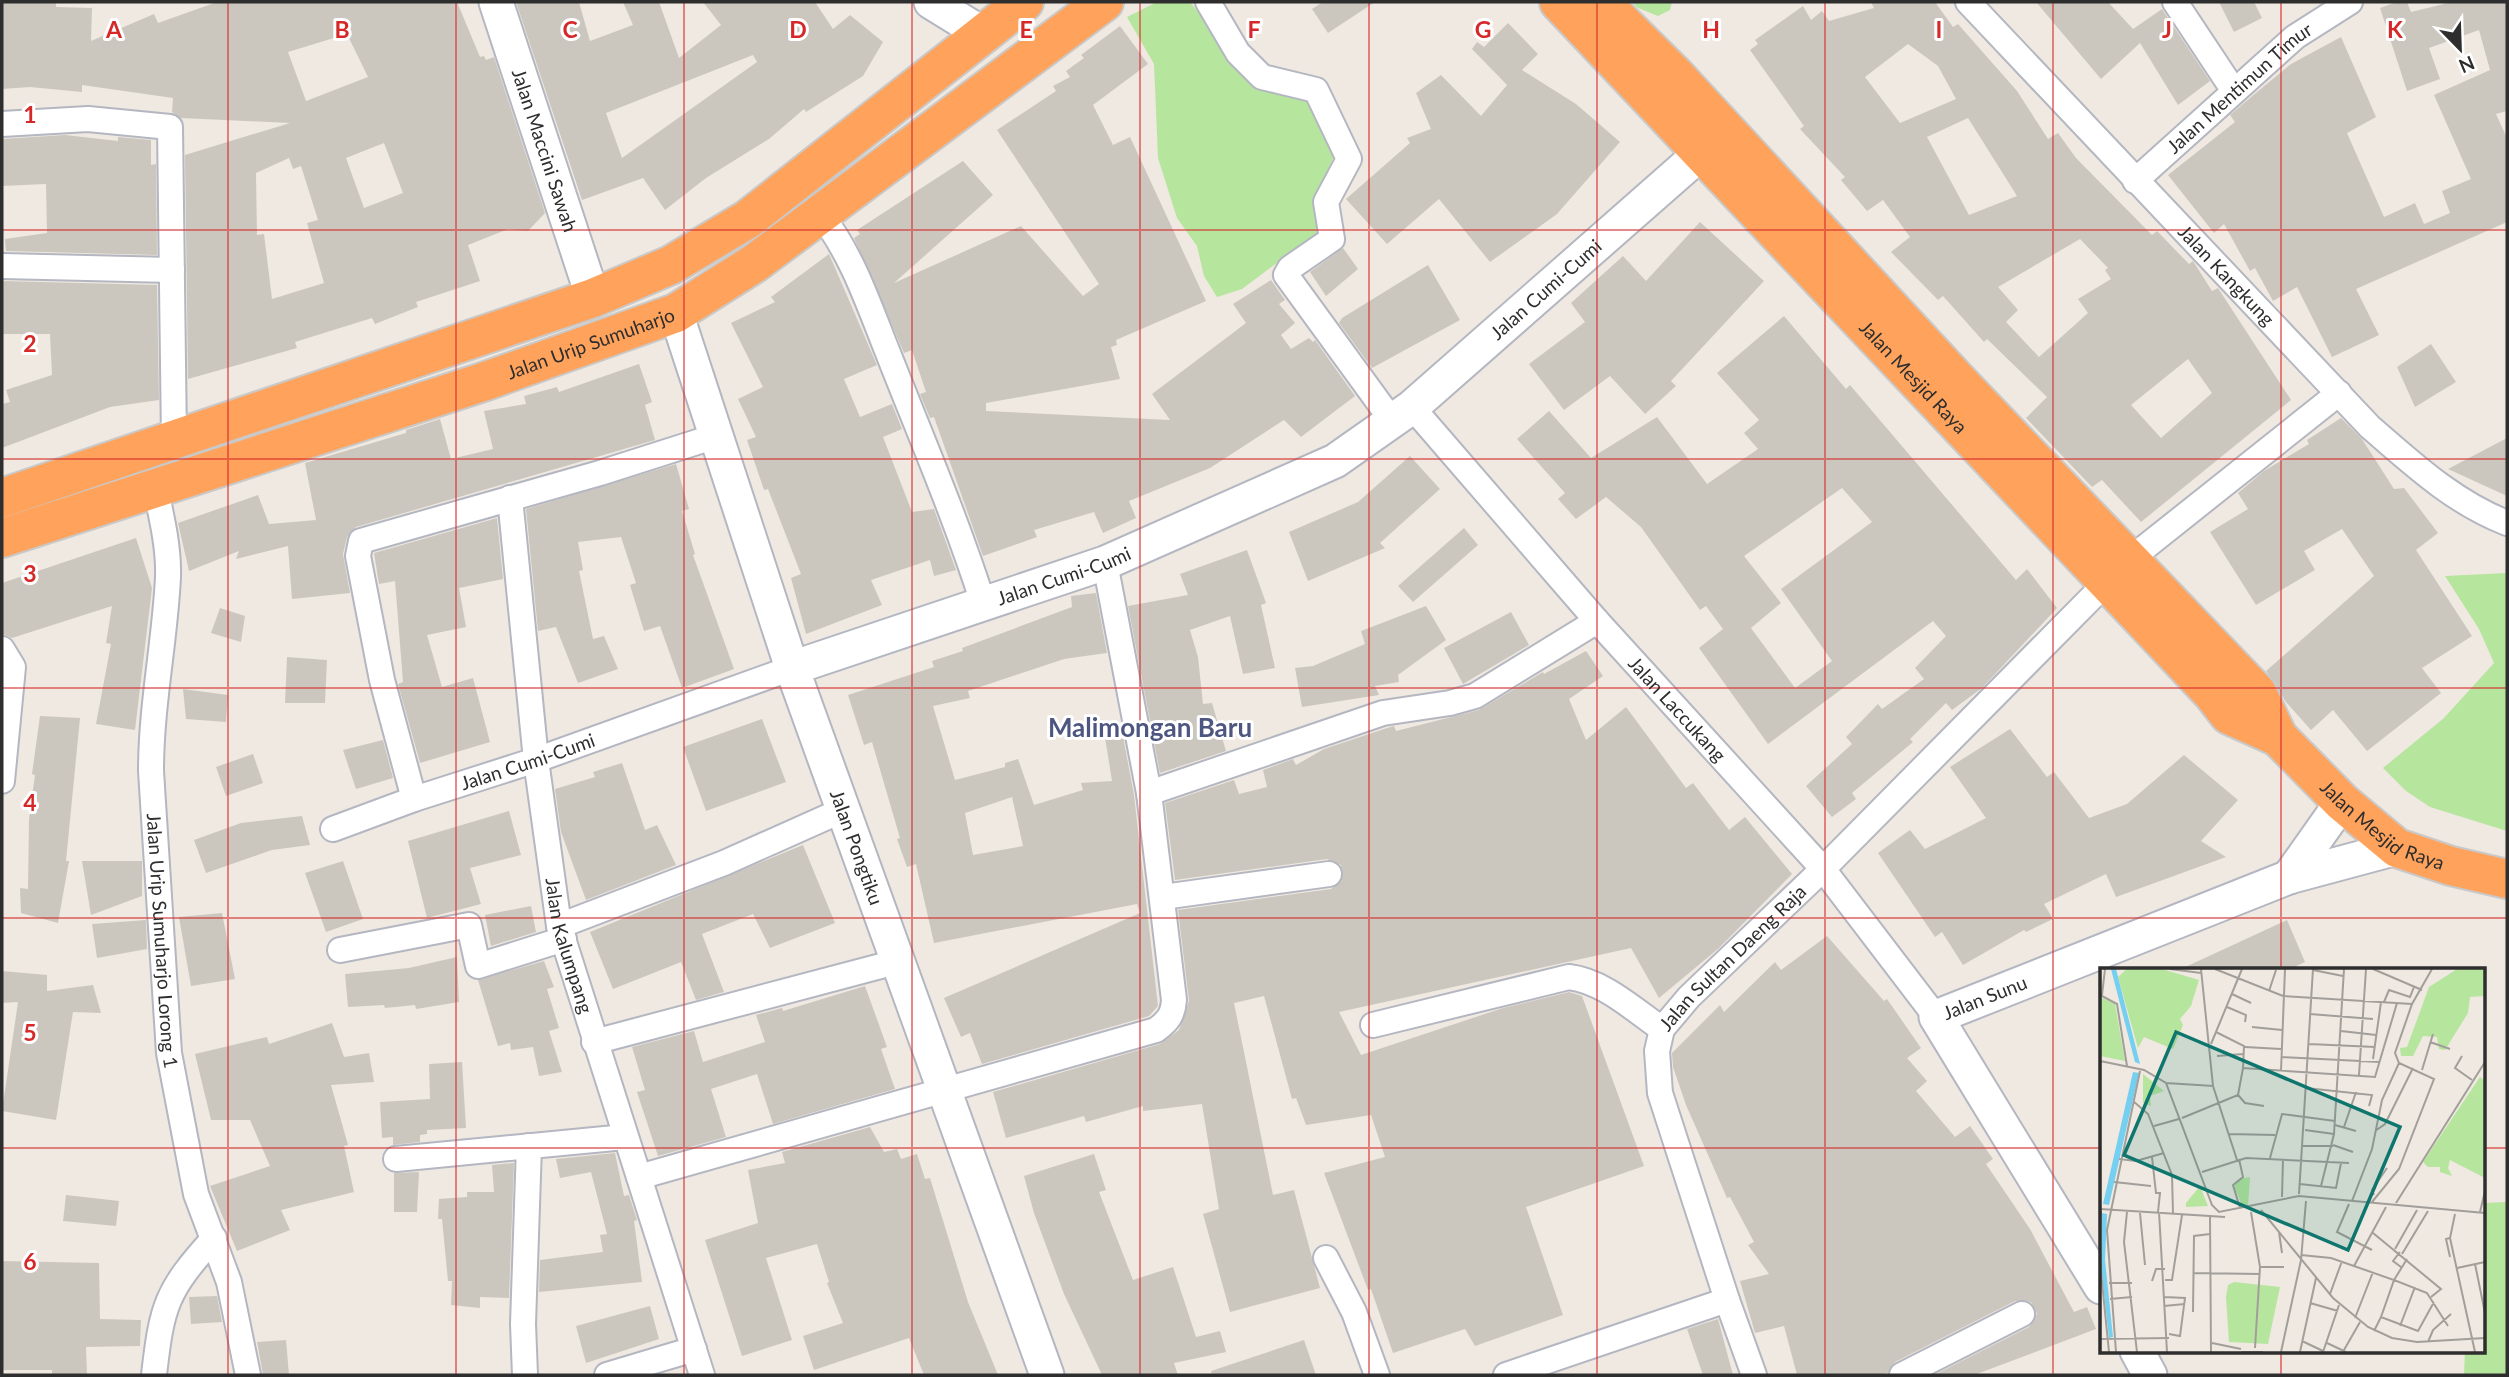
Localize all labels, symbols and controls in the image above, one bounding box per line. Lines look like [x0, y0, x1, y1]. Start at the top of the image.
north arrow [2425, 14, 2495, 84]
text: A [105, 15, 123, 43]
text: B [334, 15, 350, 43]
text: C [562, 15, 578, 43]
text: D [789, 15, 807, 43]
text: E [1019, 15, 1033, 43]
text: F [1247, 15, 1261, 43]
text: G [1475, 15, 1491, 43]
text: H [1702, 15, 1720, 43]
text: I [1936, 15, 1942, 43]
text: K [2387, 15, 2403, 43]
street label: Jalan Mentimun Timur [2162, 19, 2318, 159]
text: N [2456, 52, 2478, 79]
street label: Jalan Maccini Sawah [508, 66, 583, 235]
text: 1 [23, 100, 37, 128]
street label: Jalan Kangkung [2174, 220, 2280, 330]
street label: Jalan Cumi-Cumi [1485, 234, 1606, 344]
street label: Jalan Urip Sumuharjo [504, 302, 677, 384]
street label: Jalan Mesjid Raya [1855, 315, 1973, 438]
text: 2 [23, 329, 37, 357]
street label: Jalan Cumi-Cumi [994, 541, 1134, 609]
text: 3 [23, 559, 37, 587]
street label: Jalan Laccukang [1624, 651, 1731, 766]
district label: Malimongan Baru [1048, 711, 1252, 743]
street label: Jalan Cumi-Cumi [457, 728, 598, 794]
street label: Jalan Mesjid Raya [2316, 775, 2448, 874]
street label: Jalan Pongtiku [826, 786, 888, 908]
text: 4 [23, 788, 37, 816]
street label: Jalan Urip Sumuharjo Lorong 1 [143, 813, 184, 1070]
street label: Jalan Kalumpang [541, 876, 598, 1016]
street label: Jalan Sultan Daeng Raja [1654, 880, 1810, 1035]
inset map [2100, 968, 2484, 1352]
street label: Jalan Sunu [1939, 970, 2030, 1024]
text: 5 [23, 1018, 37, 1046]
text: 6 [23, 1247, 37, 1275]

